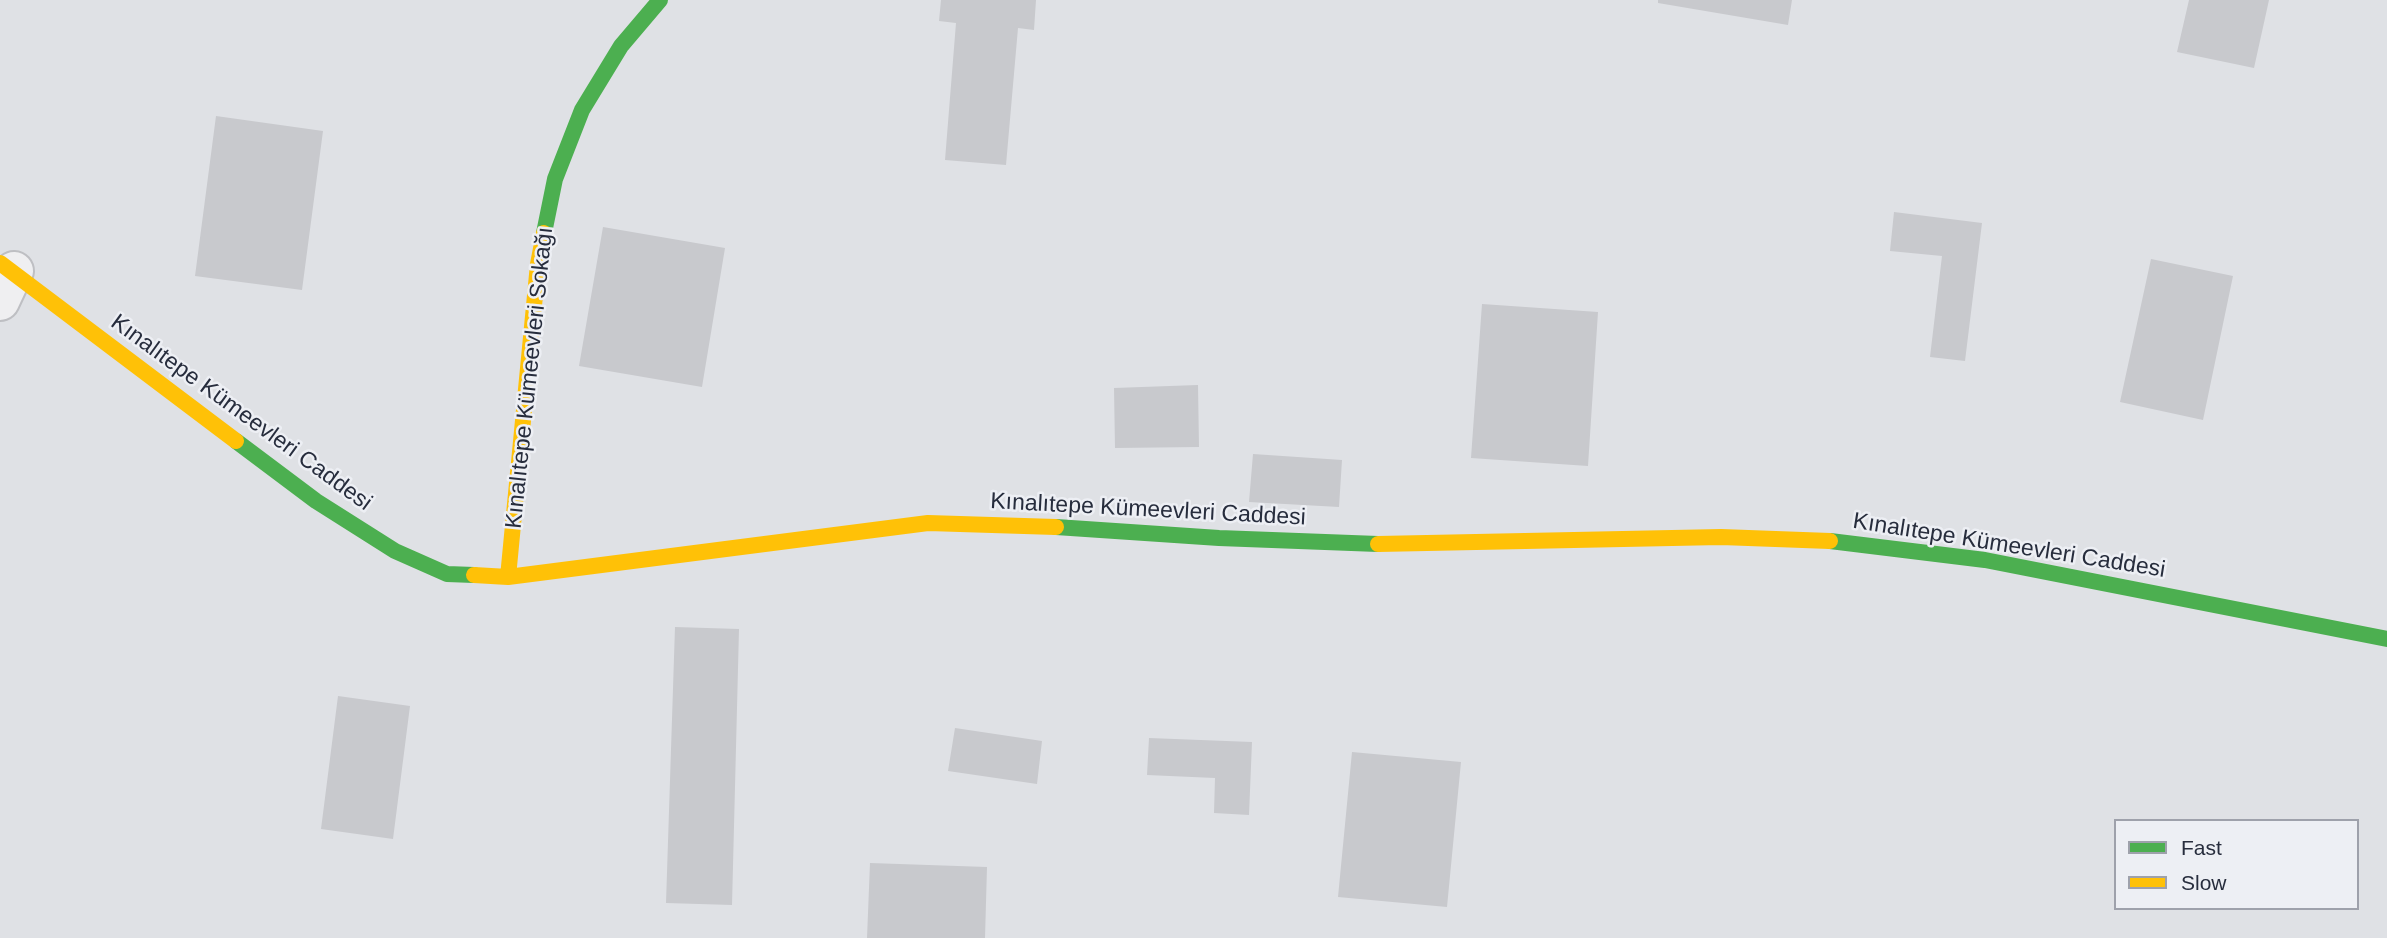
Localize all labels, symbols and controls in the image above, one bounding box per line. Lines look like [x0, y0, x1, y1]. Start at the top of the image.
street label: Kınalıtepe Kümeevleri Sokağı [500, 226, 560, 530]
street label: Kınalıtepe Kümeevleri Caddesi [105, 309, 377, 517]
street label: Kınalıtepe Kümeevleri Caddesi [990, 488, 1306, 532]
street label: Kınalıtepe Kümeevleri Caddesi [1851, 508, 2167, 584]
legend [2114, 819, 2359, 910]
text: Fast [2181, 836, 2222, 859]
text: Slow [2181, 871, 2227, 894]

